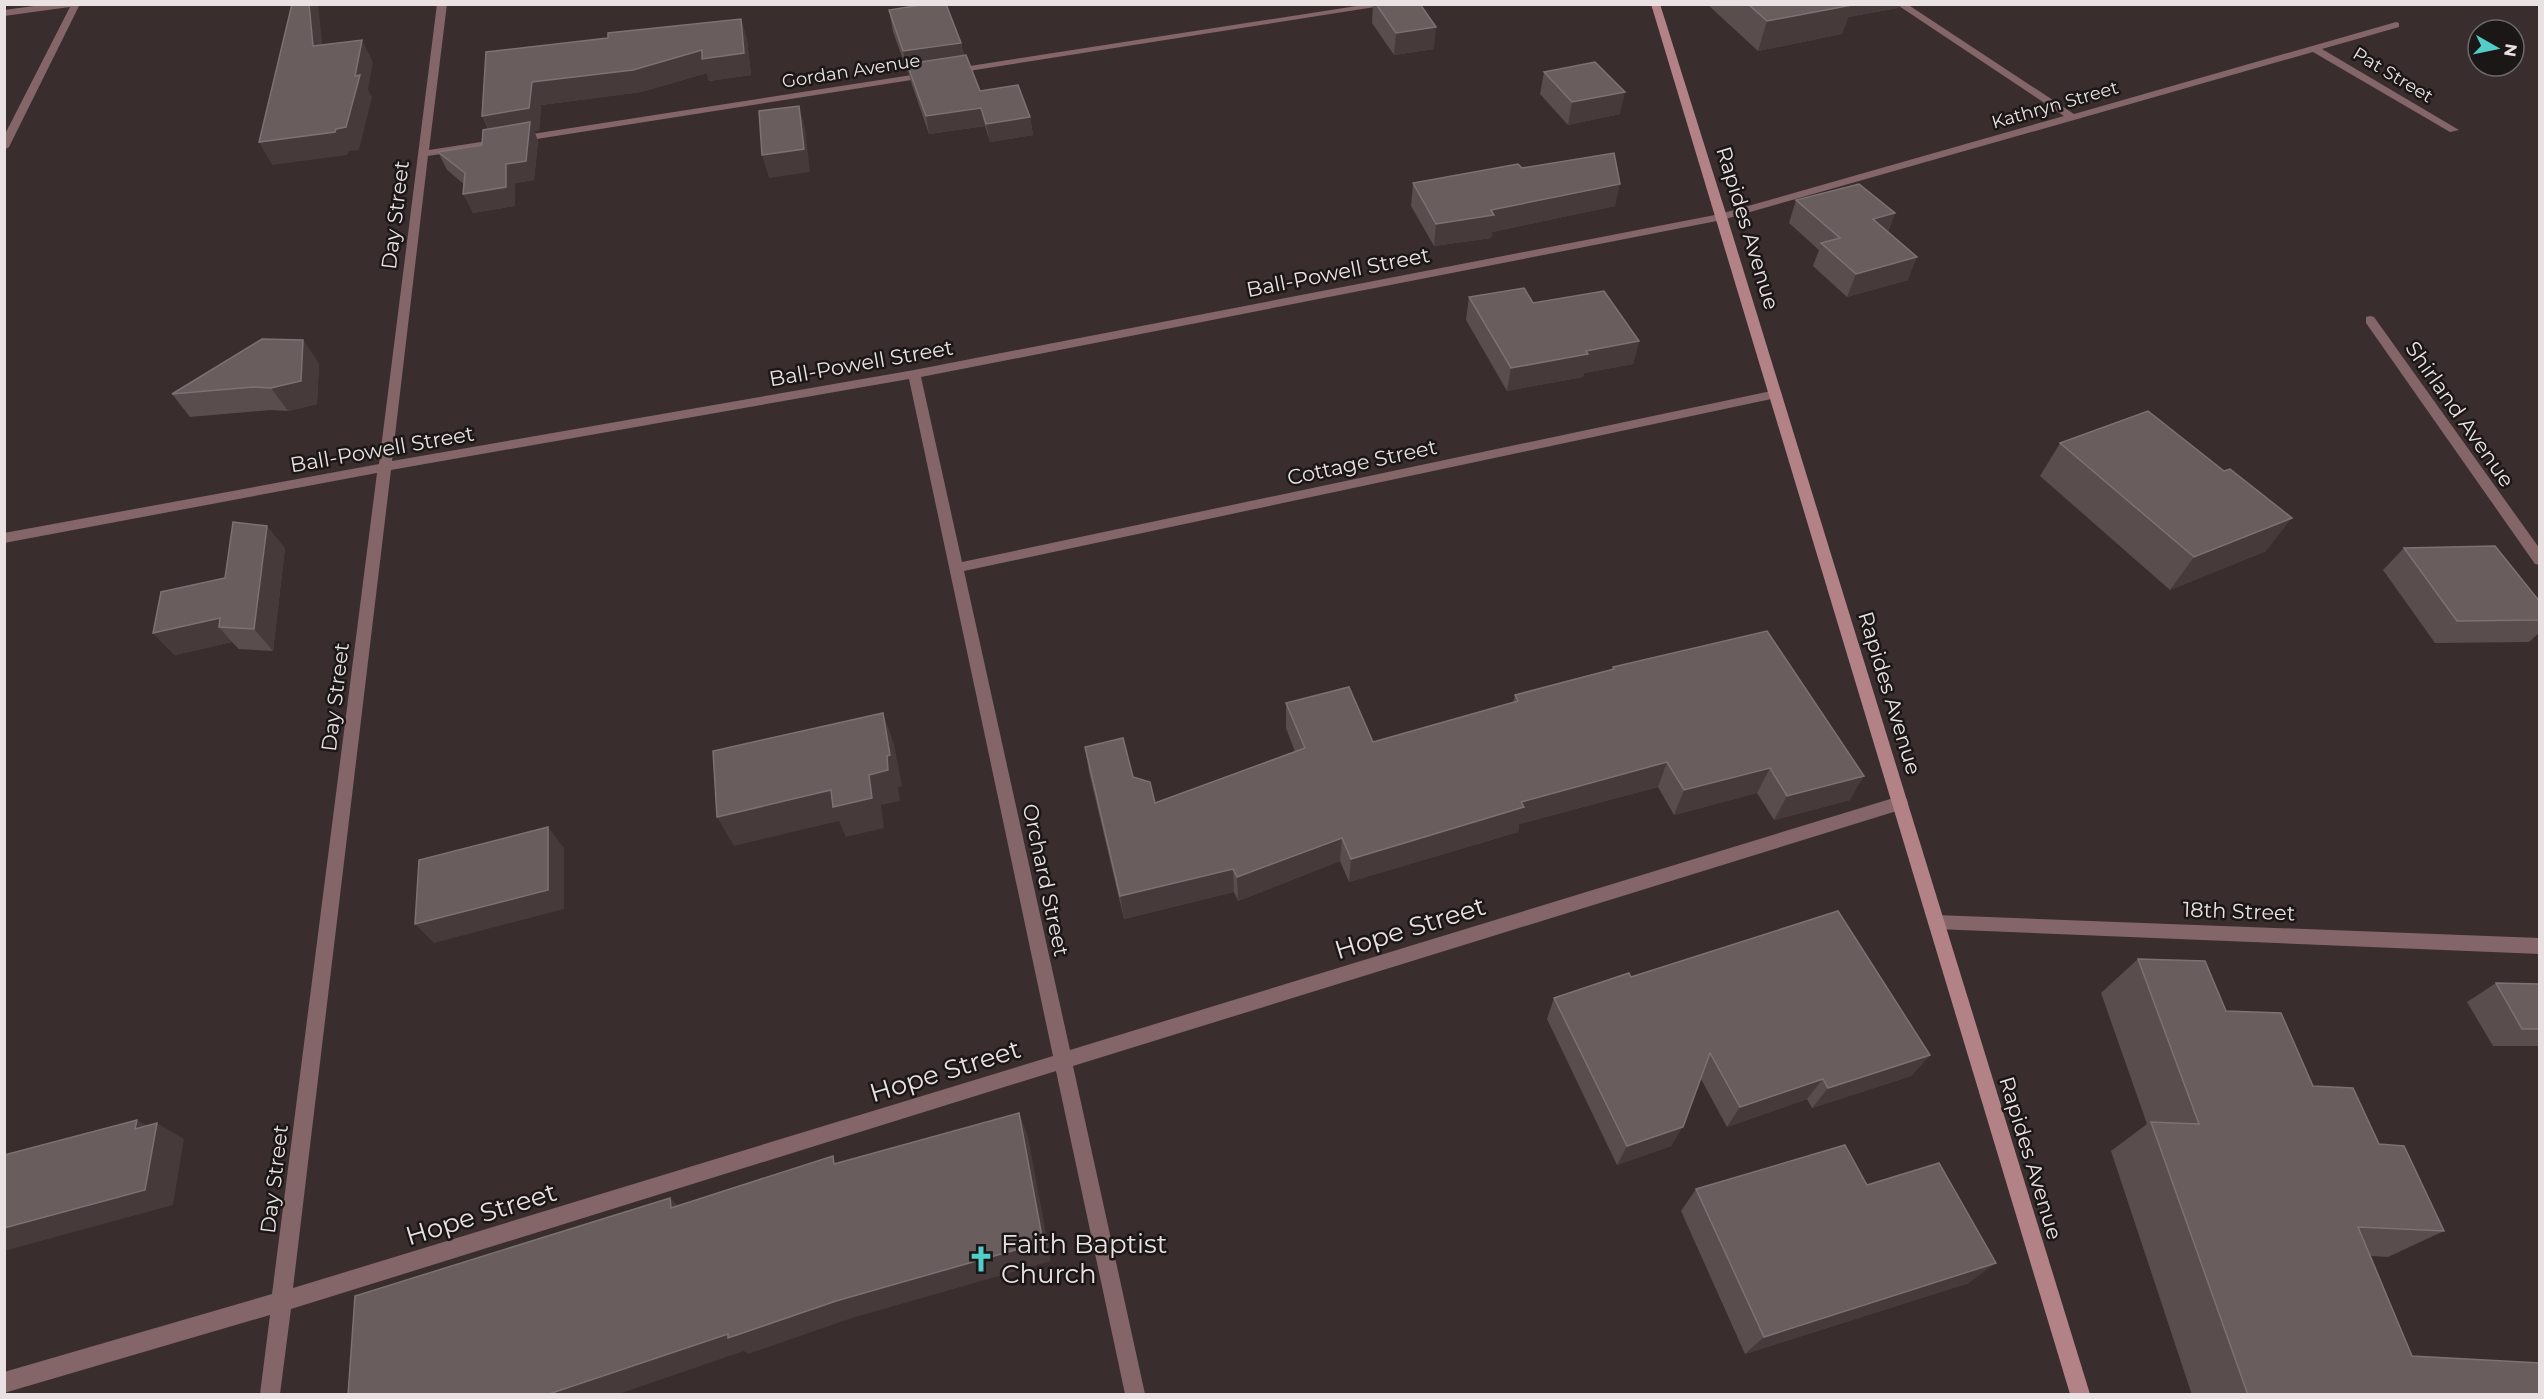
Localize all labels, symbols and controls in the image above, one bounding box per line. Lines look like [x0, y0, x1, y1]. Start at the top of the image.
north arrow [2466, 18, 2526, 78]
street label: Pat Street [2349, 42, 2437, 108]
text: N [2500, 42, 2521, 58]
street label: Gordan Avenue [780, 49, 922, 93]
street label: Kathryn Street [1989, 76, 2121, 134]
street label: Rapides Avenue [1711, 143, 1785, 313]
street label: Day Street [376, 159, 414, 271]
street label: Ball-Powell Street [1244, 242, 1432, 302]
street label: Ball-Powell Street [767, 335, 955, 391]
street label: Shirland Avenue [2400, 336, 2520, 492]
street label: Ball-Powell Street [288, 421, 476, 477]
street label: Cottage Street [1285, 434, 1439, 490]
street label: Rapides Avenue [1853, 608, 1927, 778]
street label: Day Street [316, 641, 354, 753]
street label: Orchard Street [1018, 801, 1074, 959]
street label: Hope Street [1331, 890, 1489, 966]
street label: 18th Street [2182, 897, 2296, 925]
street label: Hope Street [866, 1033, 1024, 1109]
street label: Rapides Avenue [1994, 1073, 2068, 1243]
street label: Day Street [255, 1123, 293, 1235]
street label: Hope Street [402, 1176, 560, 1252]
place label: Faith Baptist Church [1001, 1228, 1167, 1290]
church icon: Faith Baptist Church [966, 1244, 996, 1274]

